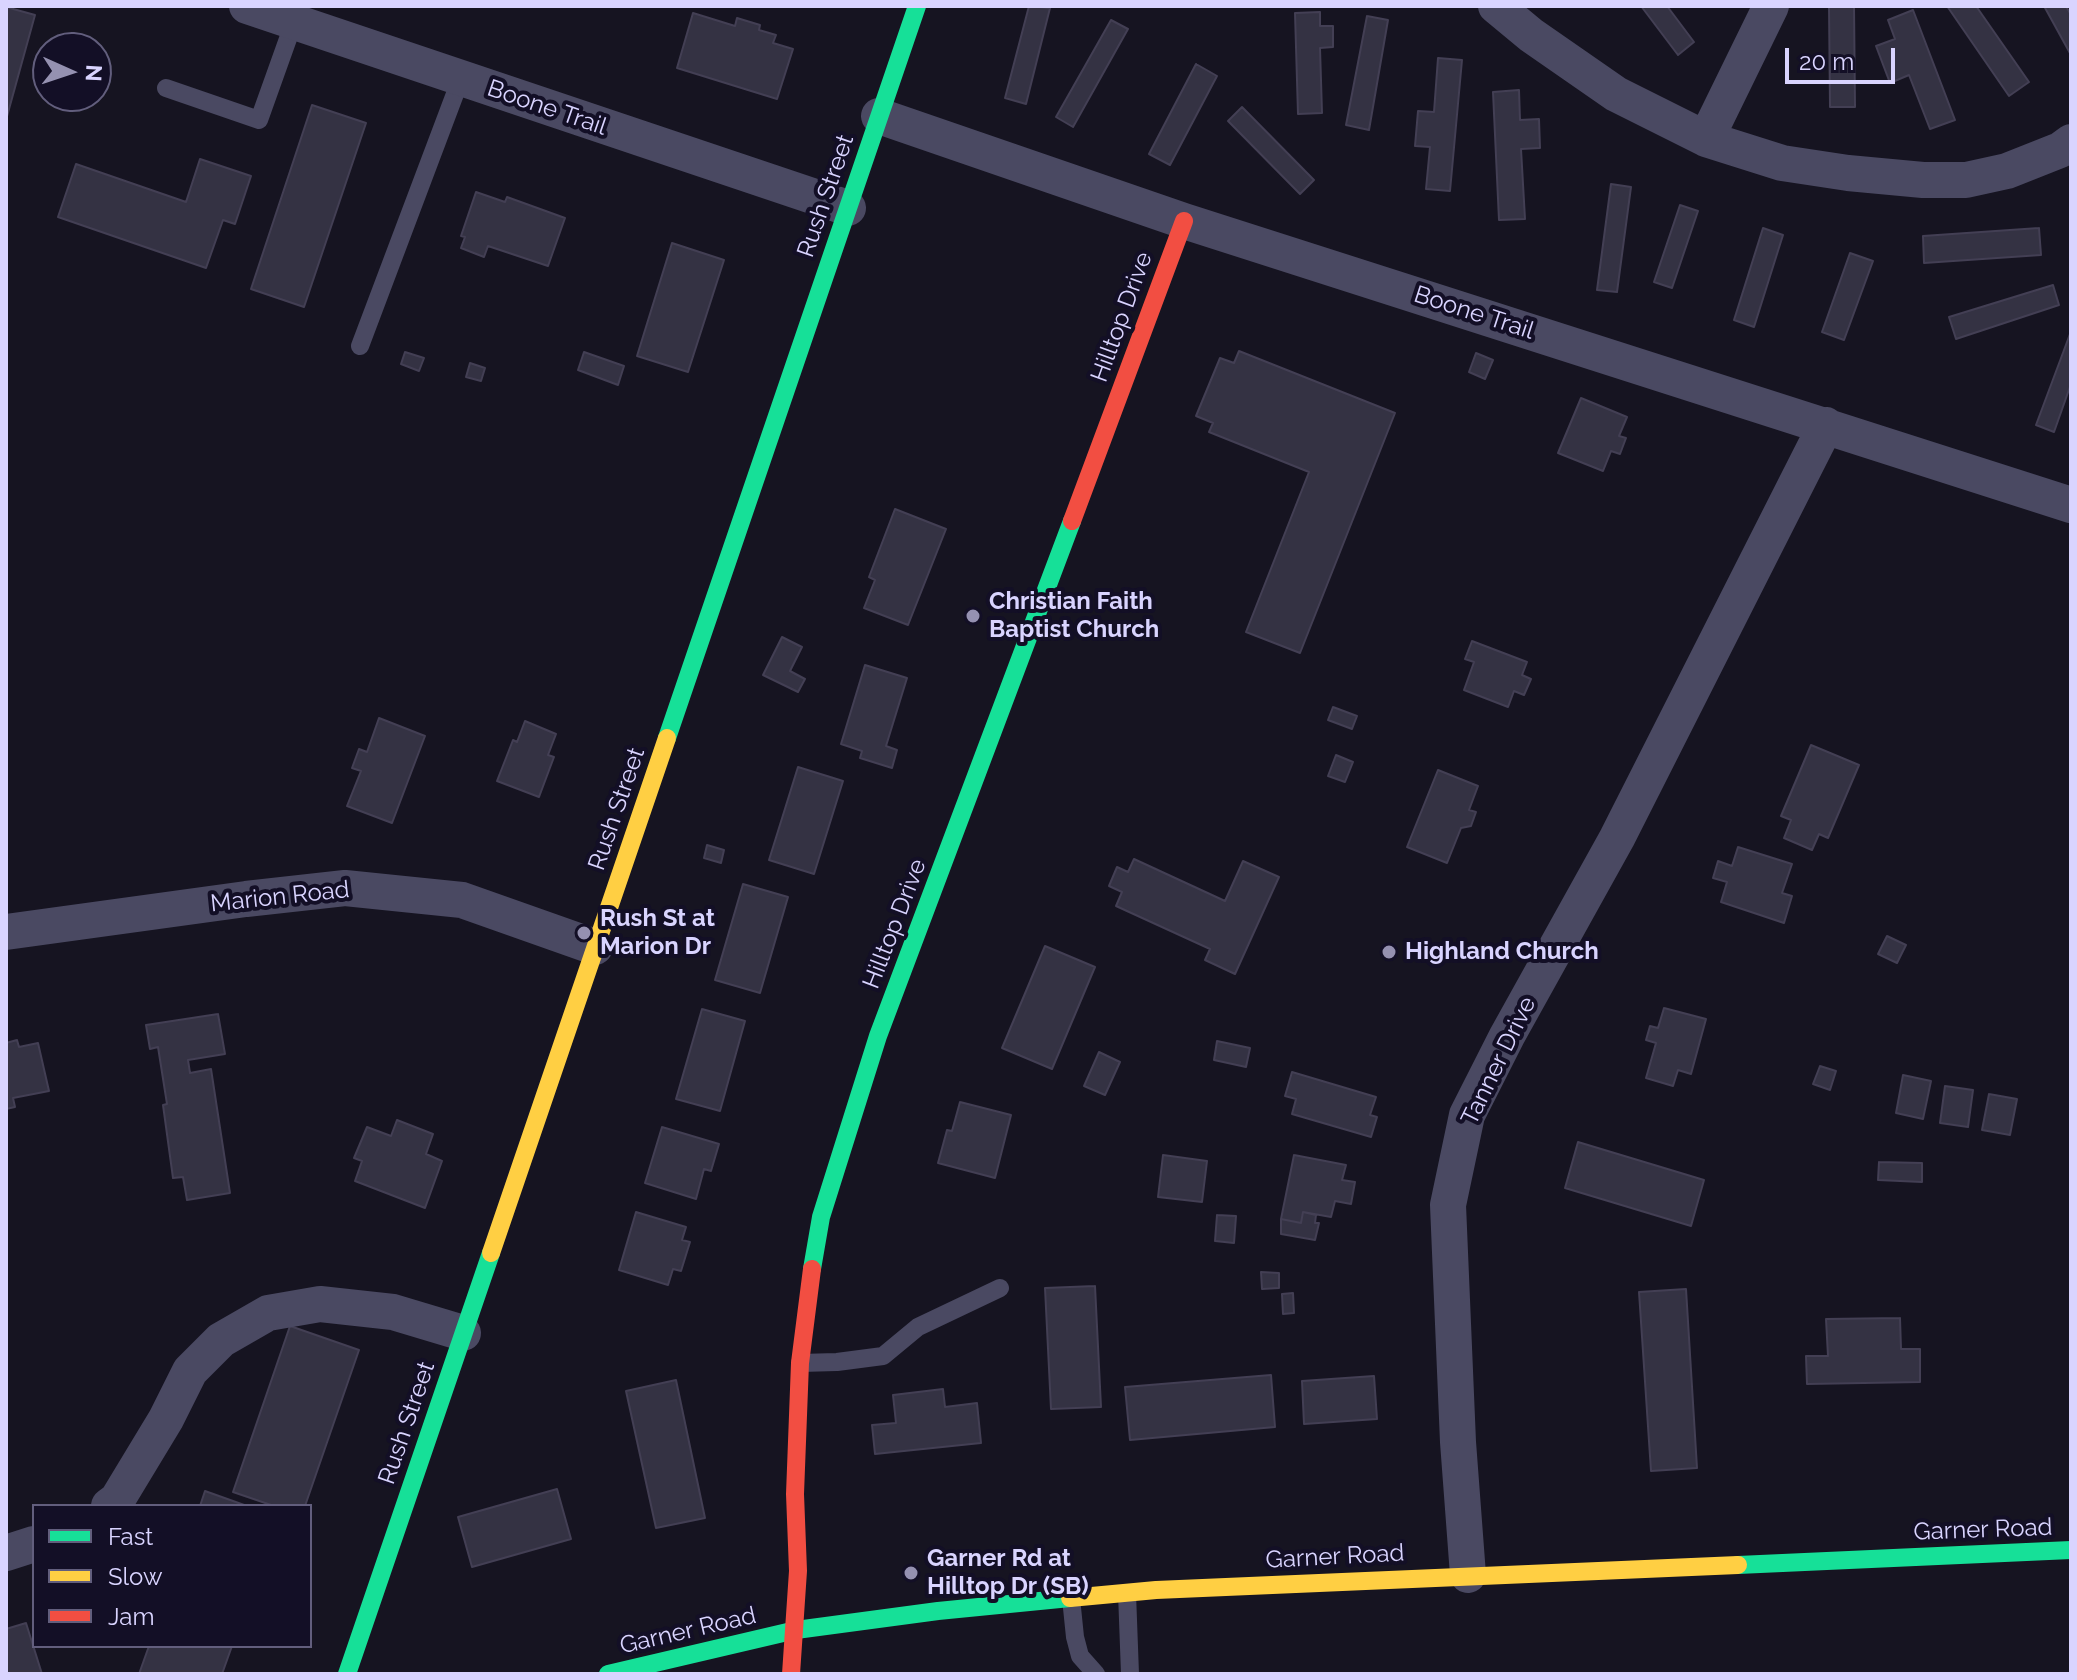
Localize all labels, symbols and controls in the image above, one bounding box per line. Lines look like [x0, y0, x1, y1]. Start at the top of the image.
north arrow [32, 32, 112, 112]
scale bar [1789, 32, 1899, 82]
text: 20 m [1799, 47, 1854, 76]
text: N [81, 64, 107, 82]
street label: Boone Trail [483, 74, 611, 142]
street label: Rush Street [792, 131, 860, 261]
street label: Hilltop Drive [1085, 248, 1159, 386]
street label: Boone Trail [1410, 280, 1538, 346]
place label: Christian Faith Baptist Church [989, 588, 1159, 644]
marker: Christian Faith Baptist Church [964, 607, 982, 625]
street label: Rush Street [583, 744, 651, 874]
street label: Hilltop Drive [857, 855, 933, 993]
street label: Marion Road [209, 875, 351, 919]
place label: Rush St at Marion Dr [600, 905, 715, 961]
marker: Rush St at Marion Dr [575, 924, 593, 942]
place label: Highland Church [1405, 938, 1599, 966]
marker: Highland Church [1380, 943, 1398, 961]
street label: Tanner Drive [1456, 992, 1542, 1130]
street label: Rush Street [373, 1358, 441, 1488]
legend [32, 1504, 312, 1648]
street label: Garner Road [1913, 1513, 2053, 1547]
text: Fast [108, 1522, 153, 1551]
street label: Garner Road [1265, 1539, 1405, 1575]
place label: Garner Rd at Hilltop Dr (SB) [927, 1545, 1089, 1601]
text: Slow [108, 1562, 162, 1591]
marker: Garner Rd at Hilltop Dr (SB) [902, 1564, 920, 1582]
street label: Garner Road [617, 1601, 759, 1661]
text: Jam [108, 1602, 154, 1631]

